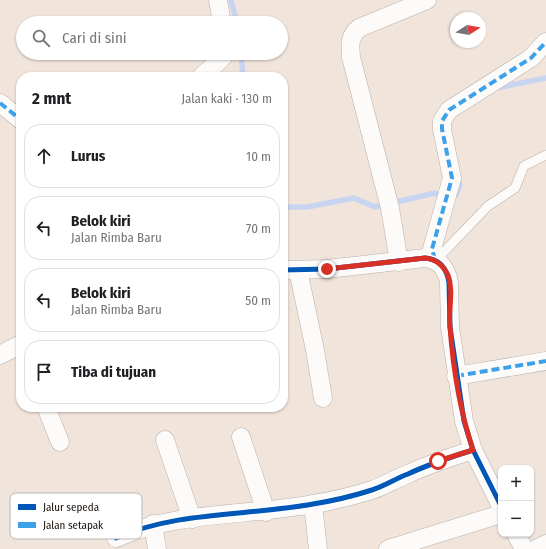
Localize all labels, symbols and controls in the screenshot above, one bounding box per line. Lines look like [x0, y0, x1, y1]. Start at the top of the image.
north arrow [450, 12, 486, 48]
search box [16, 16, 288, 60]
icon: search [30, 27, 52, 49]
text: Cari di sini [62, 29, 127, 47]
text: 2 mnt [32, 88, 71, 109]
text: Jalan kaki · 130 m [181, 91, 272, 106]
icon: ahead [33, 145, 55, 167]
text: Lurus [71, 147, 105, 165]
text: 10 m [246, 149, 271, 164]
text: Belok kiri [71, 212, 131, 230]
icon: left [33, 217, 55, 239]
text: 70 m [246, 221, 271, 236]
text: Jalan Rimba Baru [71, 230, 162, 245]
route end [318, 260, 336, 278]
text: Belok kiri [71, 284, 131, 302]
icon: left [33, 289, 55, 311]
text: 50 m [245, 293, 271, 308]
text: Jalan Rimba Baru [71, 302, 162, 317]
icon: arrive [33, 361, 55, 383]
text: Tiba di tujuan [71, 363, 156, 381]
route start [429, 452, 447, 470]
map controls [498, 465, 534, 537]
button: + [498, 465, 534, 501]
legend [10, 493, 142, 539]
text: Jalur sepeda [43, 501, 99, 514]
button: − [498, 501, 534, 537]
text: Jalan setapak [43, 519, 104, 532]

